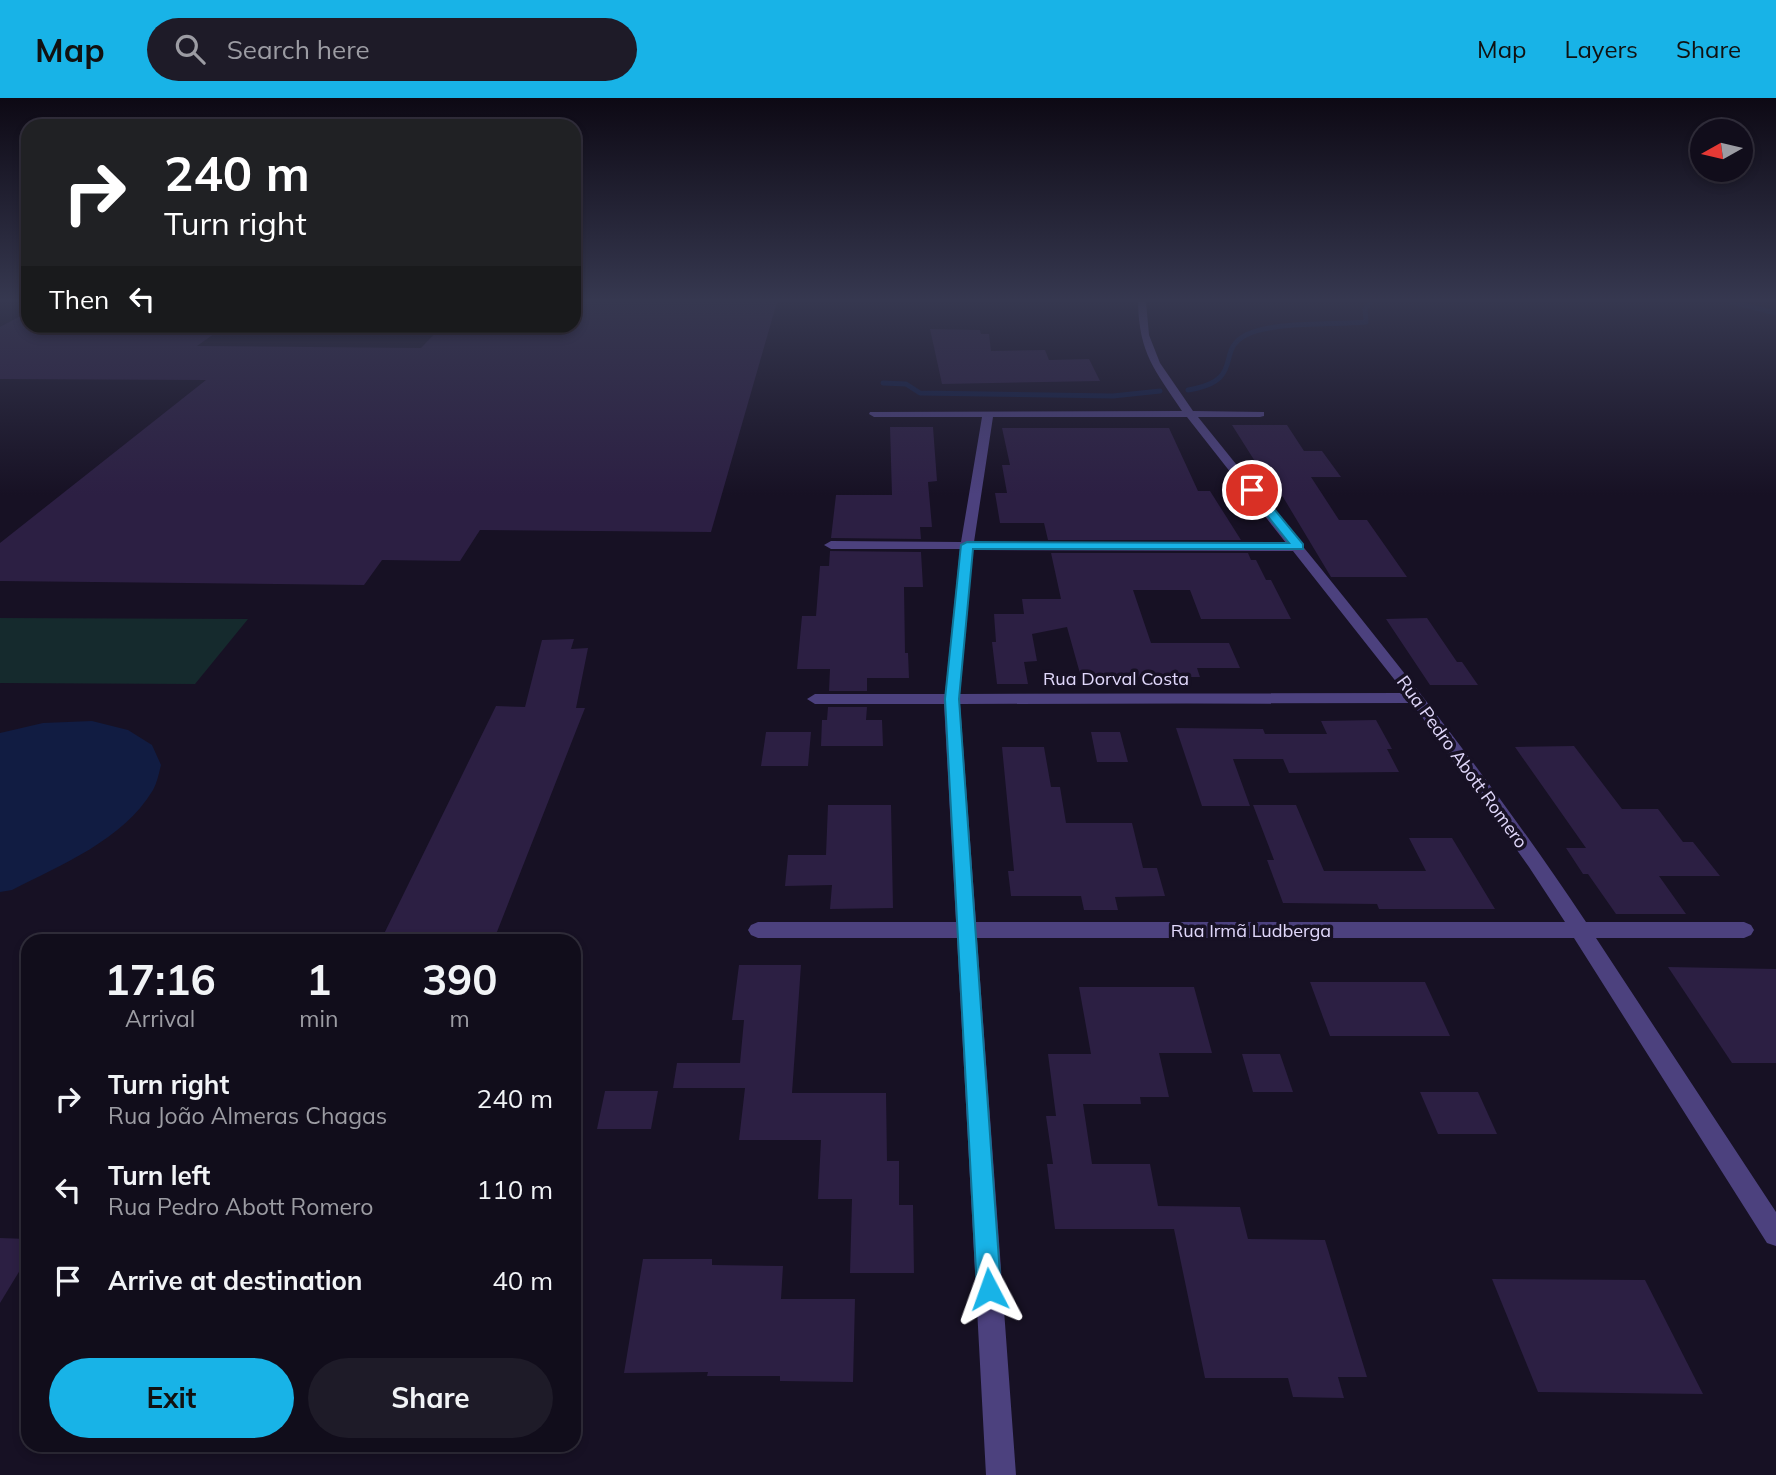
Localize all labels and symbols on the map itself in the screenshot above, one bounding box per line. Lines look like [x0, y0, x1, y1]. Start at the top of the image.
north arrow [1690, 119, 1754, 182]
pin [1222, 460, 1282, 520]
street label: Rua Dorval Costa [1043, 667, 1189, 690]
street label: Rua Pedro Abott Romero [1392, 671, 1533, 853]
street label: Rua Irmã Ludberga [1171, 919, 1331, 942]
position arrow [952, 1252, 1026, 1326]

